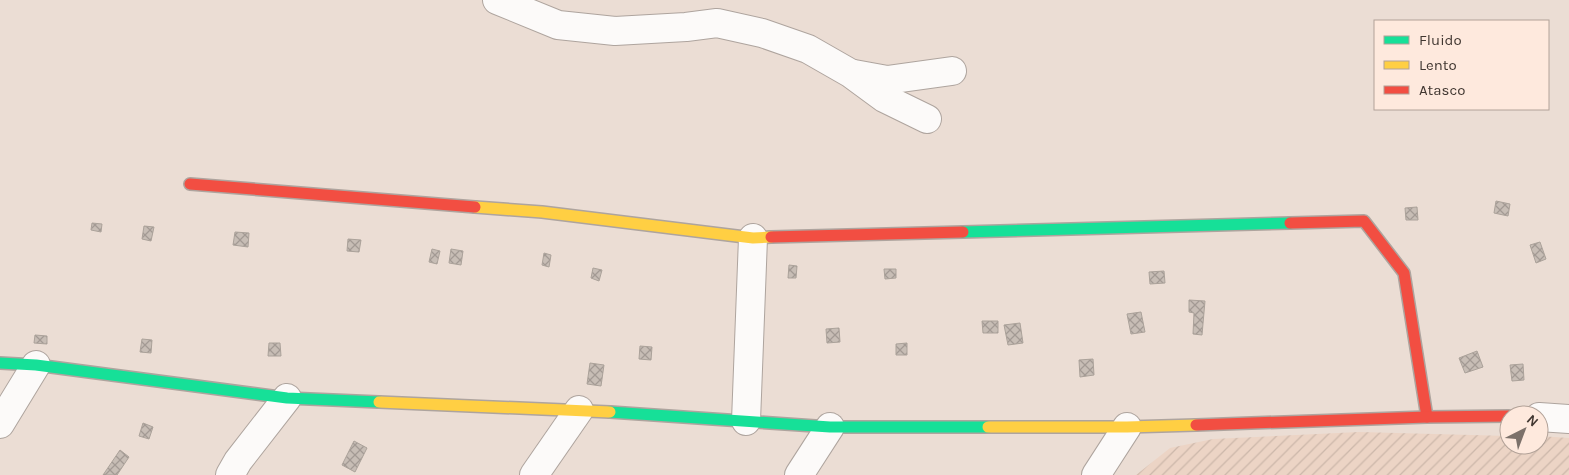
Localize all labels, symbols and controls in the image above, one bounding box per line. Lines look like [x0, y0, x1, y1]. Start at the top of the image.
legend [1374, 20, 1549, 110]
text: Fluido [1419, 31, 1462, 49]
text: Lento [1419, 56, 1457, 74]
text: Atasco [1419, 81, 1465, 99]
north arrow [1499, 405, 1549, 455]
text: N [1523, 411, 1542, 430]

